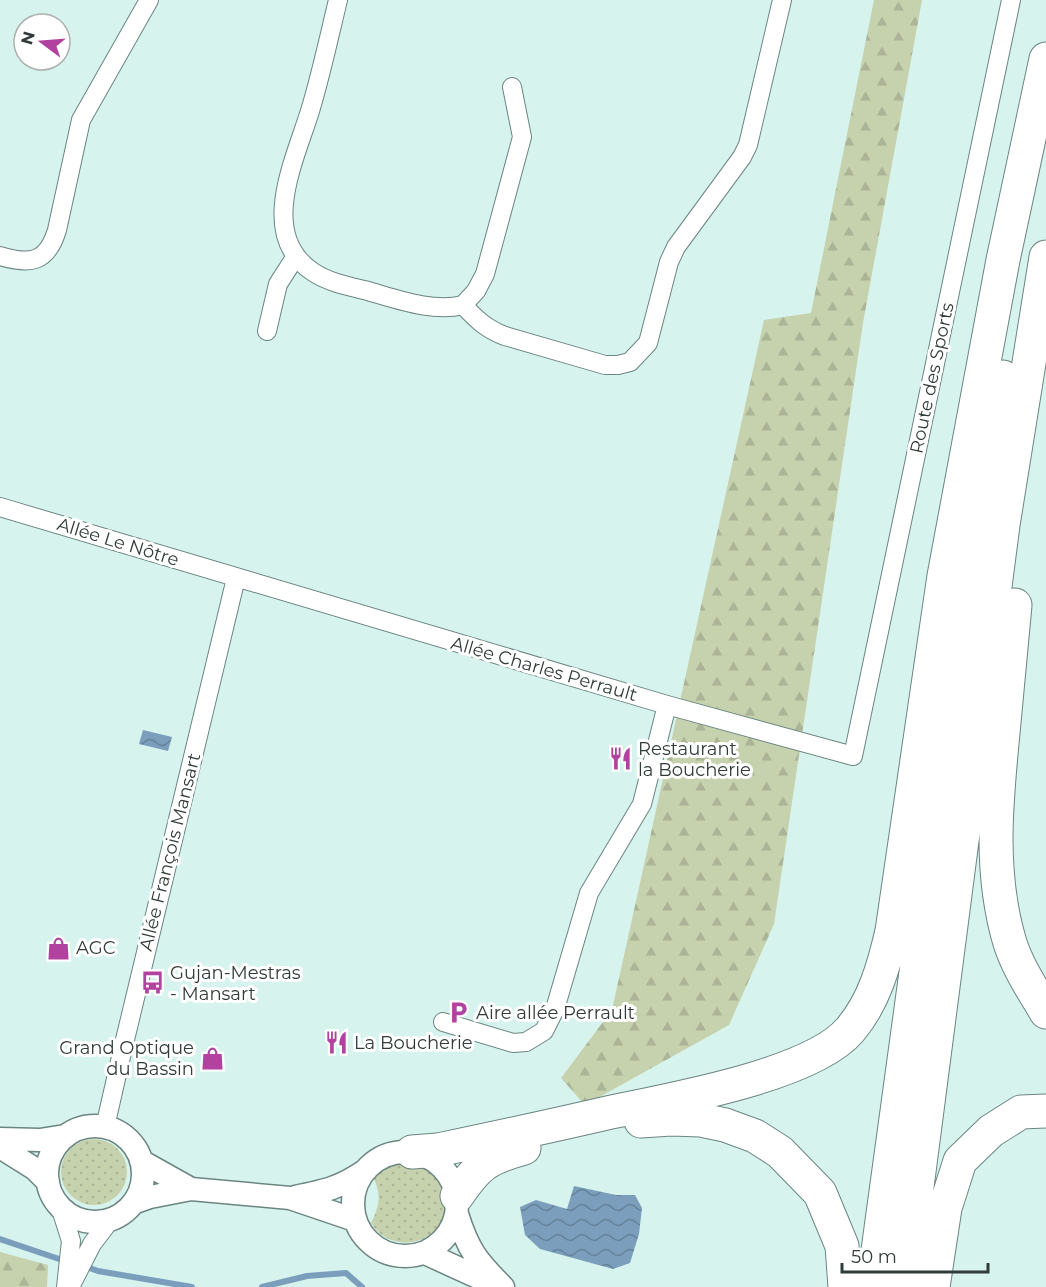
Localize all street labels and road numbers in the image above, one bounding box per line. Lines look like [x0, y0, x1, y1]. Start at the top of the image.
street label: Route des Sports [905, 300, 959, 455]
street label: Allée Le Nôtre [54, 513, 182, 571]
street label: Allée Charles Perrault [448, 632, 640, 706]
street label: Allée François Mansart [135, 751, 205, 953]

